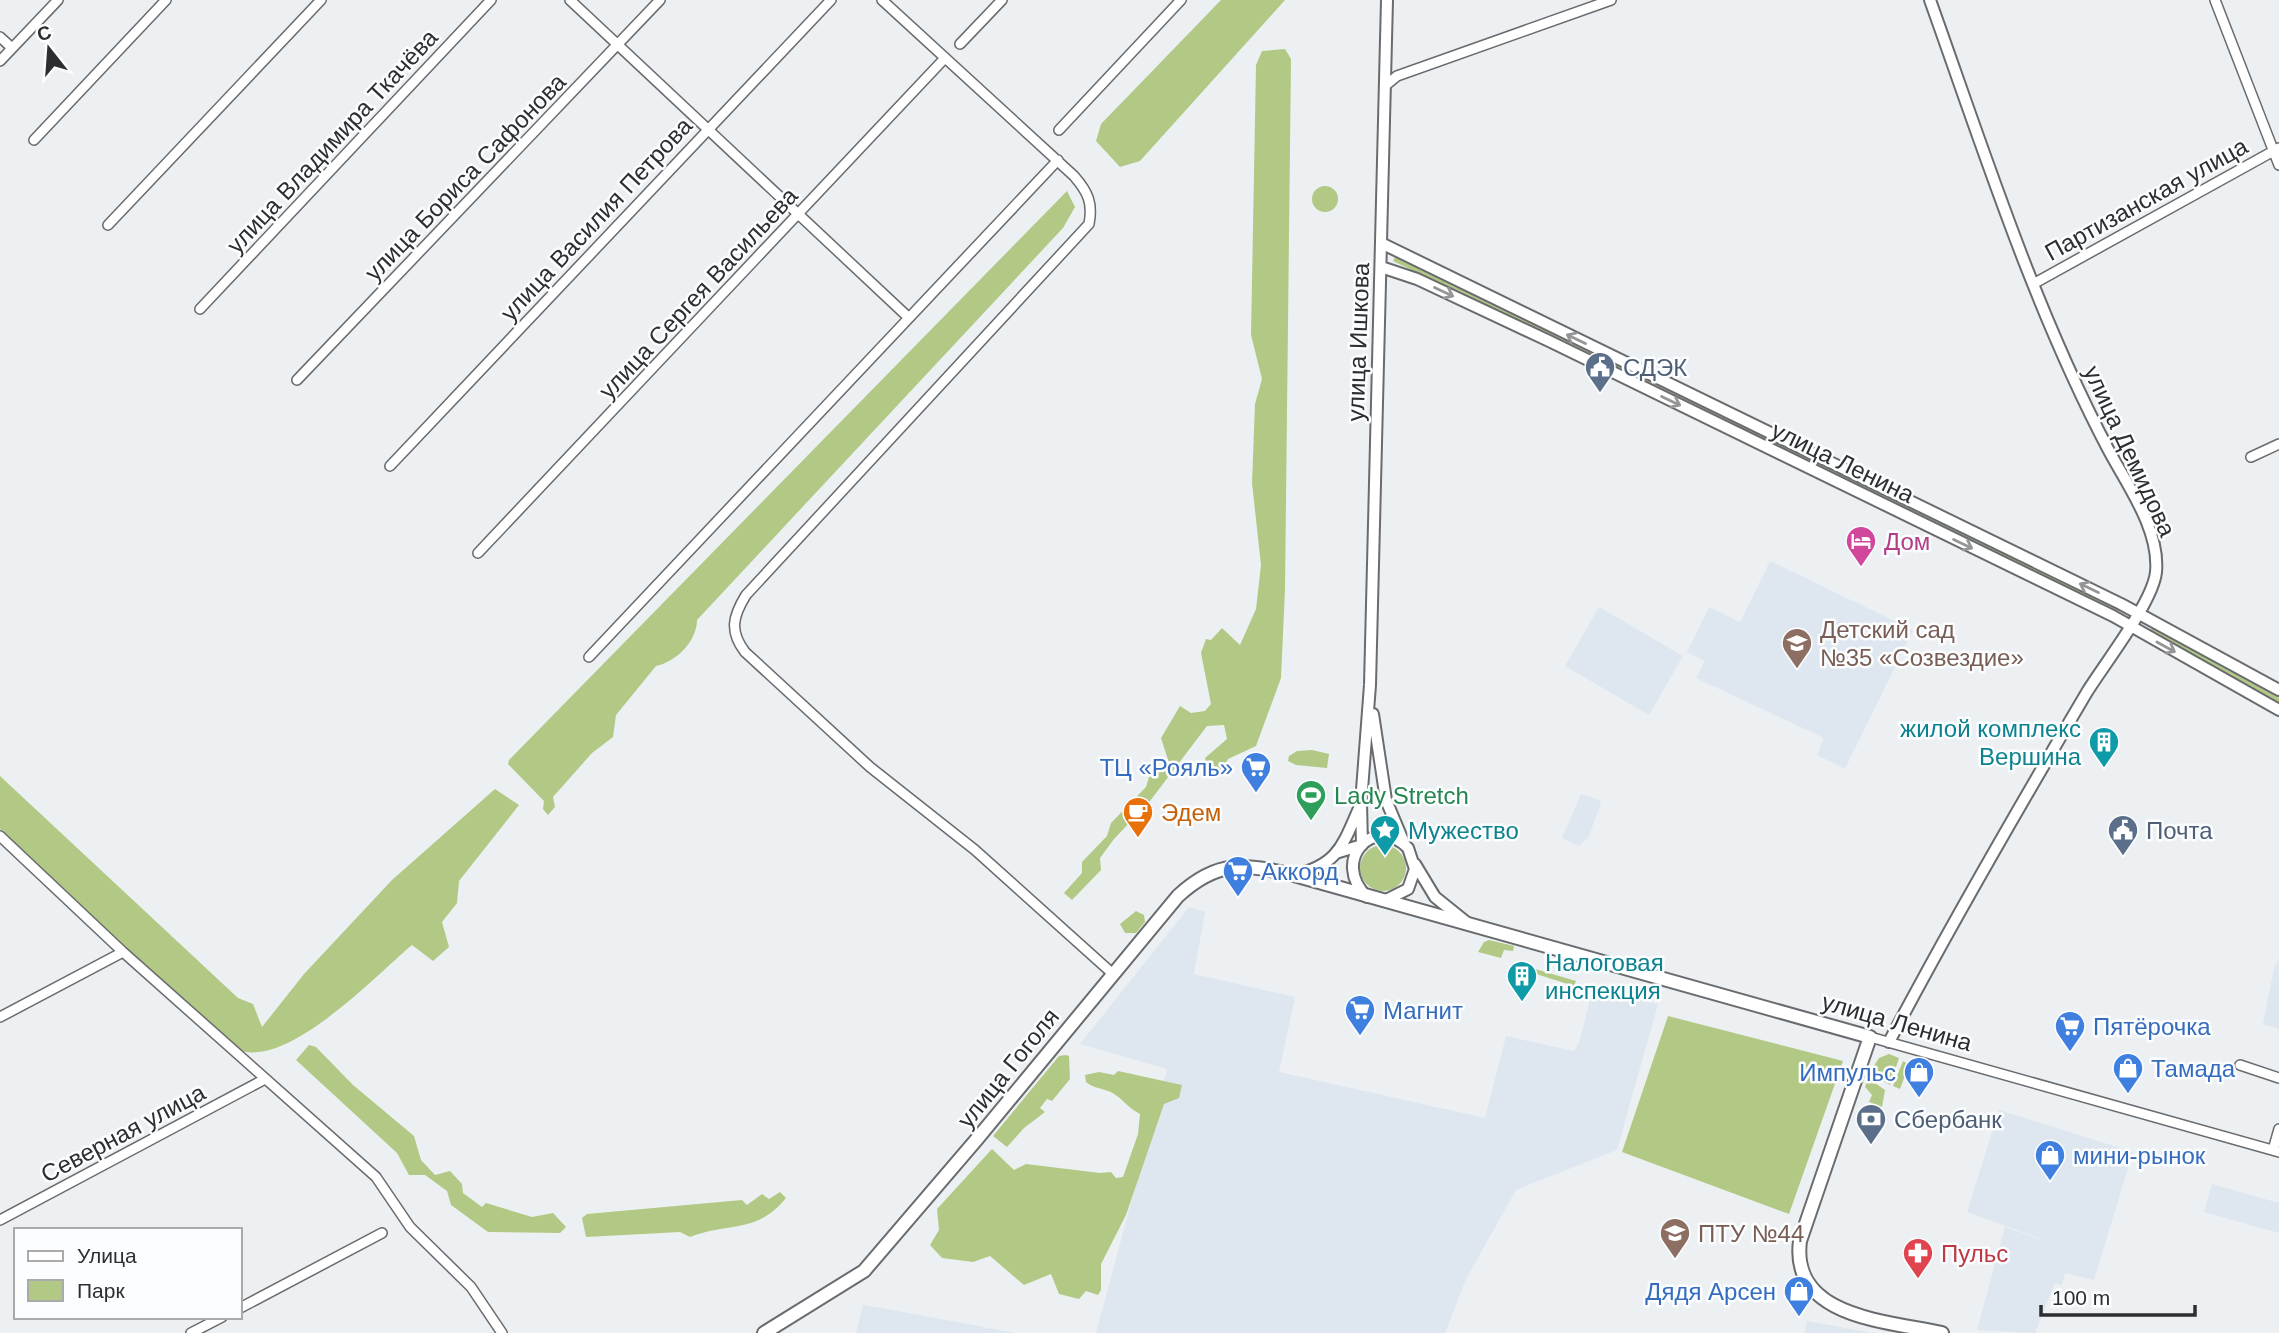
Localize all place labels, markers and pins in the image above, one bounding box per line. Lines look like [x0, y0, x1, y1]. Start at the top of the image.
public building icon: СДЭК [1583, 350, 1617, 394]
place label: СДЭК [1623, 354, 1687, 381]
hotel icon: Дом [1844, 524, 1878, 568]
place label: Дом [1884, 528, 1930, 555]
place label: Детский сад №35 «Созвездие» [1820, 616, 2024, 671]
school or university icon: Детский сад №35 «Созвездие» [1780, 626, 1814, 670]
place label: жилой комплекс Вершина [1900, 715, 2082, 770]
building icon: жилой комплекс Вершина [2087, 725, 2121, 769]
supermarket icon: ТЦ «Рояль» [1239, 750, 1273, 794]
place label: ТЦ «Рояль» [1099, 754, 1233, 781]
sports icon: Lady Stretch [1294, 778, 1328, 822]
place label: Lady Stretch [1334, 782, 1469, 809]
cafe icon: Эдем [1121, 795, 1155, 839]
place label: Эдем [1161, 799, 1221, 826]
place icon: Мужество [1368, 813, 1402, 857]
public building icon: Почта [2106, 813, 2140, 857]
place label: Мужество [1408, 817, 1519, 844]
place label: Почта [2146, 817, 2213, 844]
supermarket icon: Аккорд [1221, 854, 1255, 898]
place label: Аккорд [1261, 858, 1338, 885]
place label: Налоговая инспекция [1545, 949, 1664, 1004]
building icon: Налоговая инспекция [1505, 959, 1539, 1003]
supermarket icon: Магнит [1343, 993, 1377, 1037]
place label: Магнит [1383, 997, 1463, 1024]
supermarket icon: Пятёрочка [2053, 1009, 2087, 1053]
place label: Пятёрочка [2093, 1013, 2211, 1040]
shop icon: Тамада [2111, 1051, 2145, 1095]
shop icon: Импульс [1902, 1055, 1936, 1099]
place label: Тамада [2151, 1055, 2236, 1082]
place label: Импульс [1799, 1059, 1896, 1086]
bank icon: Сбербанк [1854, 1102, 1888, 1146]
place label: Сбербанк [1894, 1106, 2002, 1133]
shop icon: мини-рынок [2033, 1138, 2067, 1182]
place label: мини-рынок [2073, 1142, 2206, 1169]
school or university icon: ПТУ №44 [1658, 1216, 1692, 1260]
place label: ПТУ №44 [1698, 1220, 1804, 1247]
pharmacy icon: Пульс [1901, 1236, 1935, 1280]
place label: Пульс [1941, 1240, 2008, 1267]
shop icon: Дядя Арсен [1782, 1274, 1816, 1318]
place label: Дядя Арсен [1645, 1278, 1776, 1305]

